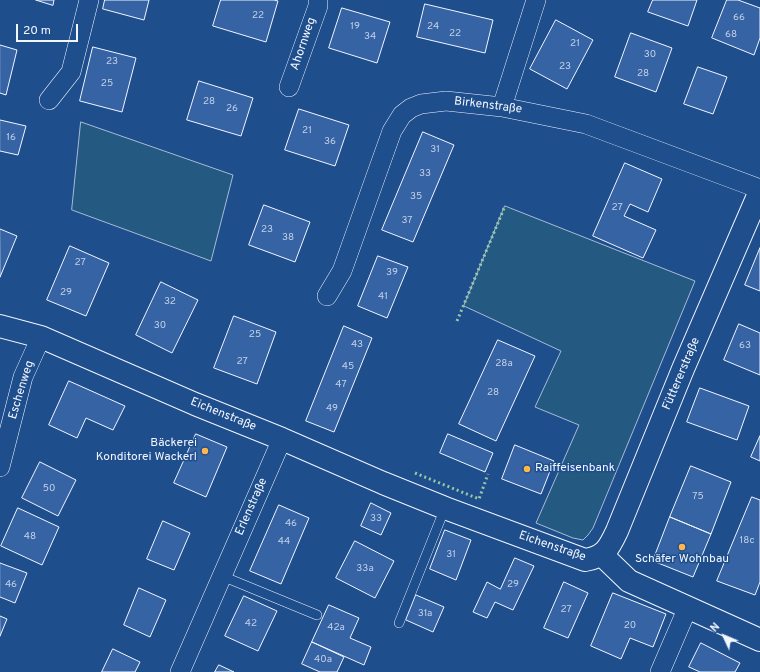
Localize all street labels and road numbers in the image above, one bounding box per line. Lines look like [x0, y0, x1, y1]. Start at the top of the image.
street label: Ahornweg [288, 16, 320, 72]
street label: Birkenstraße [453, 95, 523, 117]
street label: Füttererstraße [660, 336, 704, 412]
street label: Eschenweg [6, 359, 38, 421]
street label: Eichenstraße [188, 395, 258, 435]
street label: Erlenstraße [233, 476, 271, 538]
street label: Eichenstraße [517, 529, 587, 565]

